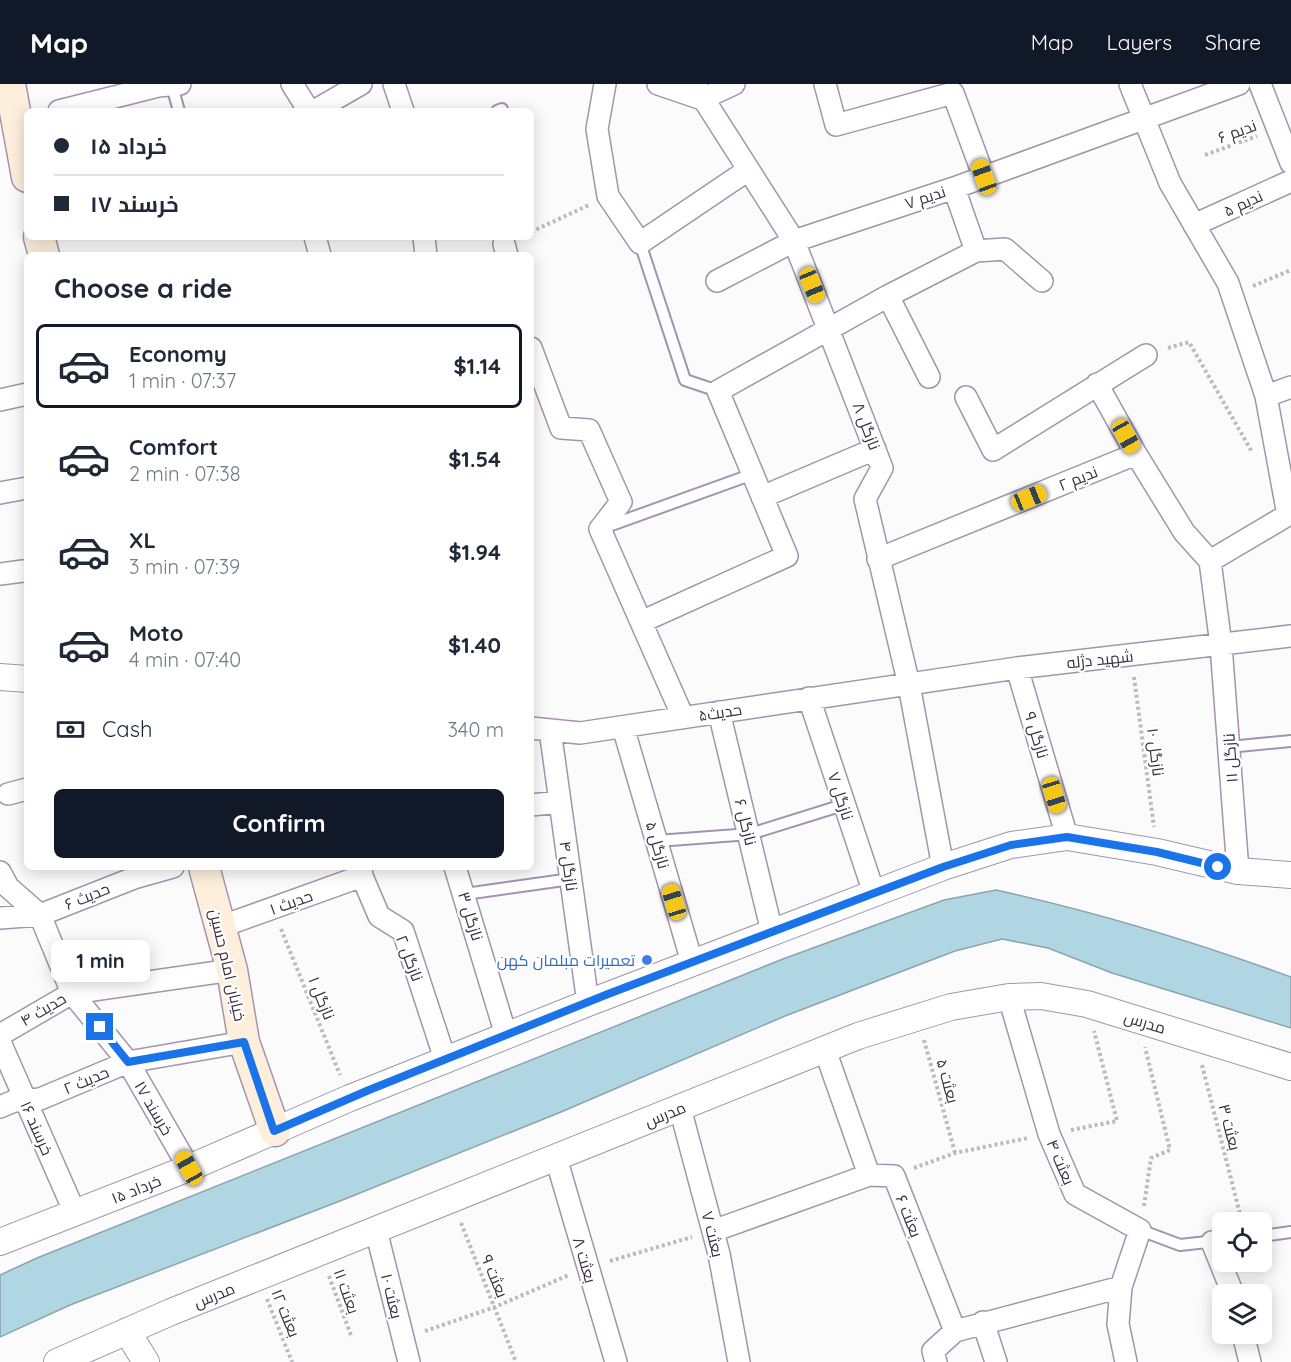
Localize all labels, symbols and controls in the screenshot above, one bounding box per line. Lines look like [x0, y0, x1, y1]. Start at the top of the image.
text: Map [30, 25, 88, 60]
text: Map [1031, 29, 1074, 55]
text: Layers [1107, 29, 1172, 55]
text: Share [1205, 29, 1261, 55]
street label: ندیم ۶ [1215, 115, 1260, 149]
text: ۱۵ خرداد [90, 132, 167, 160]
car [969, 157, 999, 197]
street label: ندیم ۷ [902, 181, 949, 215]
street label: ندیم ۵ [1220, 185, 1267, 222]
text: خرسند ۱۷ [90, 190, 179, 218]
car [797, 265, 827, 305]
text: Choose a ride [54, 271, 232, 305]
icon: car [57, 339, 111, 393]
text: Economy [129, 340, 227, 368]
text: $1.14 [453, 352, 501, 380]
text: 1 min · 07:37 [129, 368, 236, 393]
street label: نازگل ۸ [848, 399, 885, 453]
car [1109, 416, 1143, 456]
icon: car [57, 432, 111, 486]
text: Comfort [129, 433, 218, 461]
text: $1.54 [448, 445, 501, 473]
text: 2 min · 07:38 [129, 461, 241, 486]
street label: ندیم ۲ [1055, 461, 1101, 497]
car [1009, 483, 1049, 513]
icon: car [57, 525, 111, 579]
text: XL [129, 526, 156, 554]
text: $1.94 [448, 538, 501, 566]
text: 3 min · 07:39 [129, 554, 240, 579]
icon: car [57, 618, 111, 672]
text: Moto [129, 619, 183, 647]
text: $1.40 [448, 631, 501, 659]
street label: شهید دژله [1066, 646, 1134, 673]
text: 4 min · 07:40 [129, 647, 241, 672]
street label: حدیث۵ [697, 699, 743, 725]
street label: نازگل ۹ [1019, 709, 1054, 761]
icon: cash [54, 713, 87, 746]
text: Cash [102, 715, 153, 743]
text: 340 m [447, 717, 504, 742]
street label: نازگل ۱۰ [1142, 727, 1169, 777]
street label: نازگل ۱۱ [1218, 733, 1243, 783]
street label: نازگل ۷ [823, 769, 858, 823]
car [1040, 775, 1068, 815]
button: Confirm [54, 789, 504, 858]
street label: نازگل ۶ [730, 797, 761, 848]
street label: نازگل ۵ [641, 819, 674, 871]
street label: نازگل ۴ [555, 840, 582, 892]
route start [1204, 853, 1231, 880]
street label: حدیث ۶ [62, 878, 112, 914]
car [660, 882, 688, 922]
street label: حدیث ۱ [267, 885, 315, 919]
street label: نازگل ۳ [453, 889, 488, 943]
street label: خیابان امام حسین [203, 907, 251, 1023]
street label: نازگل ۲ [391, 932, 428, 984]
callout: 1 min [51, 940, 150, 982]
text: 1 min [76, 948, 125, 973]
place label: تعمیرات مبلمان کهن [497, 950, 636, 971]
marker: تعمیرات مبلمان کهن [640, 953, 654, 967]
street label: نازگل ۱ [303, 974, 340, 1023]
street label: حدیث ۴ [16, 988, 70, 1030]
street label: مدرس [1121, 1006, 1168, 1039]
route end [86, 1013, 113, 1040]
street label: بعثت ۵ [932, 1057, 964, 1105]
street label: حدیث ۲ [60, 1061, 112, 1099]
street label: خرسند ۱۷ [130, 1077, 178, 1139]
street label: مدرس [642, 1097, 689, 1132]
street label: خرسند ۱۶ [16, 1098, 58, 1158]
street label: بعثت ۳ [1215, 1102, 1245, 1152]
street label: بعثت ۴ [1043, 1136, 1079, 1188]
car [172, 1148, 206, 1188]
street label: ۱۵ خرداد [108, 1170, 164, 1208]
street label: بعثت ۶ [891, 1192, 927, 1240]
street label: بعثت ۷ [698, 1209, 728, 1259]
map controls [1212, 1212, 1272, 1344]
button: locate [1212, 1212, 1272, 1272]
street label: بعثت ۸ [569, 1235, 601, 1285]
street label: بعثت ۹ [477, 1251, 513, 1301]
street label: بعثت ۱۱ [330, 1266, 364, 1316]
street label: بعثت ۱۰ [377, 1271, 407, 1321]
street label: مدرس [191, 1278, 238, 1313]
button: layers [1212, 1284, 1272, 1344]
street label: بعثت ۱۲ [267, 1286, 305, 1340]

